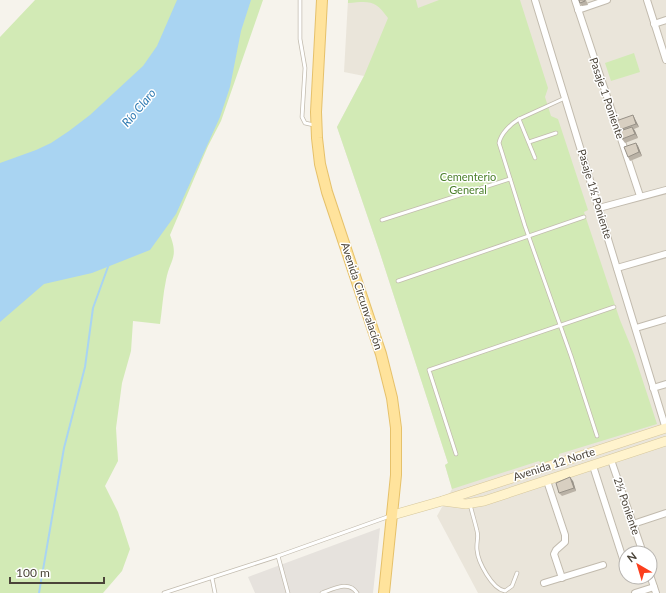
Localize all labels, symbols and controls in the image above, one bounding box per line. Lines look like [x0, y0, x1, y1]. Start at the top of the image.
street label: Pasaje 1 Poniente [587, 55, 628, 141]
water label: Río Claro [118, 86, 159, 130]
street label: Pasaje 1½ Poniente [576, 147, 615, 241]
park label: Cementerio General [440, 170, 496, 196]
street label: Avenida Circunvalación [339, 241, 386, 351]
street label: Avenida 12 Norte [511, 444, 597, 483]
street label: 2½ Poniente [612, 475, 643, 537]
north arrow [618, 545, 658, 585]
text: N [624, 549, 639, 564]
scale bar [10, 559, 104, 585]
text: 100 m [16, 565, 50, 580]

